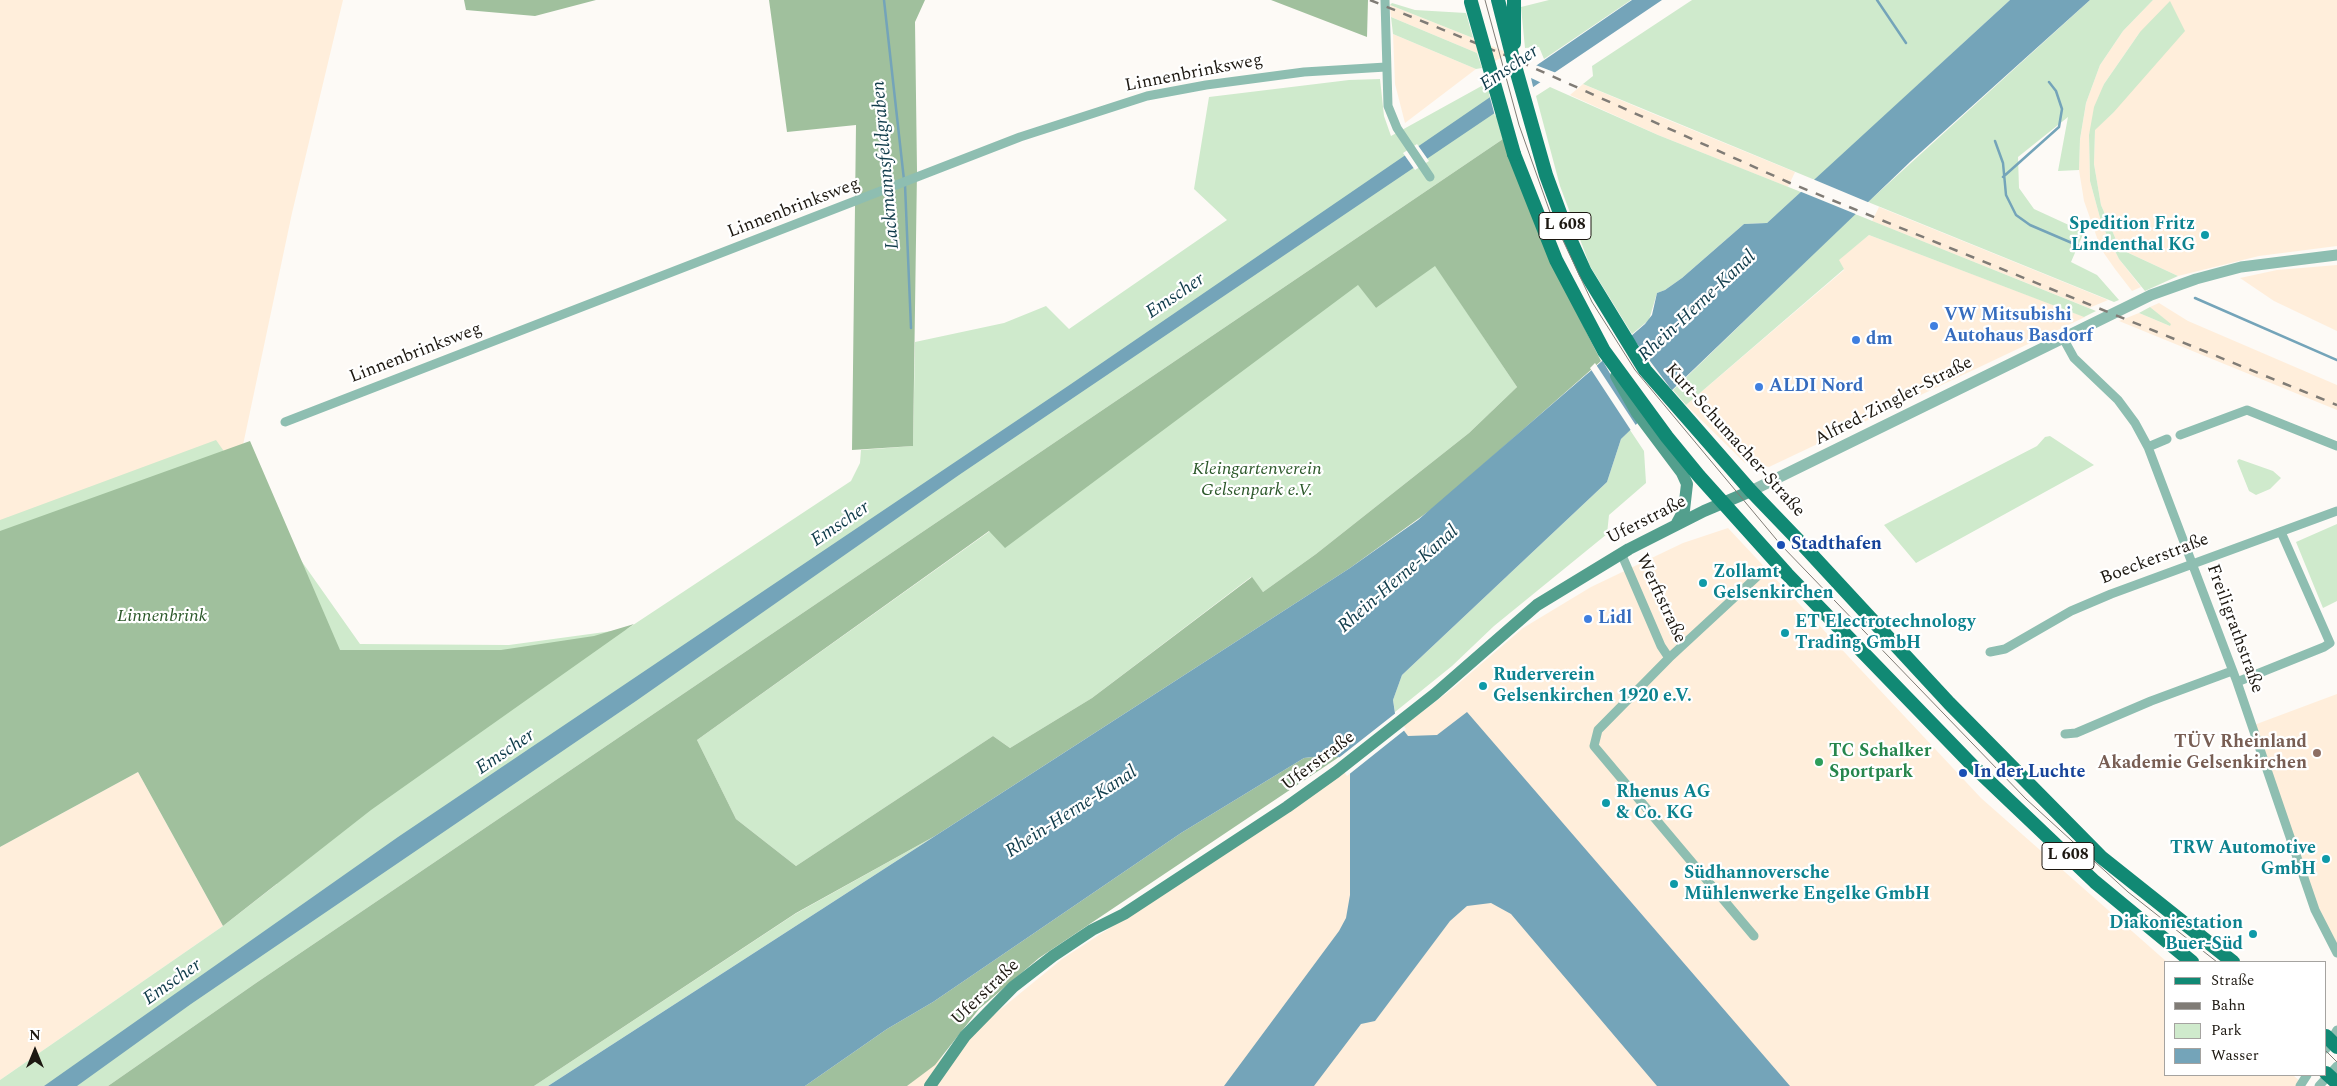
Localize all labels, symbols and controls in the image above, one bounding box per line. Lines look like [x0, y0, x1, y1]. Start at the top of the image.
water label: Emscher [1476, 41, 1544, 97]
street label: Linnenbrinksweg [1123, 50, 1265, 98]
water label: Lackmannsfeldgraben [868, 80, 906, 250]
street label: Linnenbrinksweg [725, 174, 863, 244]
road number: L 608 [1539, 212, 1591, 240]
place label: Spedition Fritz Lindenthal KG [2069, 214, 2195, 256]
marker: Spedition Fritz Lindenthal KG [2199, 229, 2211, 241]
water label: Rhein-Herne-Kanal [1635, 247, 1761, 367]
water label: Emscher [1142, 269, 1210, 325]
place label: VW Mitsubishi Autohaus Basdorf [1944, 305, 2093, 348]
street label: Linnenbrinksweg [347, 319, 485, 389]
marker: VW Mitsubishi Autohaus Basdorf [1928, 320, 1940, 332]
place label: dm [1866, 329, 1893, 351]
marker: dm [1850, 334, 1862, 346]
street label: Alfred-Zingler-Straße [1812, 353, 1976, 451]
street label: Kurt-Schumacher-Straße [1659, 360, 1809, 522]
place label: ALDI Nord [1769, 376, 1863, 398]
marker: ALDI Nord [1753, 381, 1765, 393]
park label: Kleingartenverein Gelsenpark e.V. [1192, 459, 1322, 502]
street label: Uferstraße [1604, 492, 1690, 550]
water label: Emscher [807, 497, 875, 553]
water label: Rhein-Herne-Kanal [1334, 521, 1464, 639]
street label: Boeckerstraße [2098, 529, 2212, 591]
place label: Stadthafen [1791, 534, 1882, 556]
marker: Stadthafen [1775, 539, 1787, 551]
street label: Werftstraße [1630, 551, 1690, 647]
place label: Zollamt Gelsenkirchen [1713, 562, 1834, 604]
street label: Freiligrathstraße [2201, 562, 2267, 696]
marker: Zollamt Gelsenkirchen [1697, 577, 1709, 589]
park label: Linnenbrink [117, 606, 207, 628]
place label: Lidl [1598, 608, 1632, 630]
place label: ET Electrotechnology Trading GmbH [1795, 612, 1976, 654]
marker: Lidl [1582, 613, 1594, 625]
marker: ET Electrotechnology Trading GmbH [1779, 627, 1791, 639]
place label: Ruderverein Gelsenkirchen 1920 e.V. [1493, 665, 1692, 708]
marker: Ruderverein Gelsenkirchen 1920 e.V. [1477, 680, 1489, 692]
water label: Emscher [472, 725, 540, 781]
street label: Uferstraße [1278, 727, 1360, 797]
place label: TÜV Rheinland Akademie Gelsenkirchen [2097, 732, 2307, 774]
place label: TC Schalker Sportpark [1829, 741, 1931, 784]
marker: TÜV Rheinland Akademie Gelsenkirchen [2311, 747, 2323, 759]
marker: TC Schalker Sportpark [1813, 756, 1825, 768]
water label: Rhein-Herne-Kanal [1002, 762, 1142, 864]
place label: In der Luchte [1973, 762, 2085, 784]
marker: In der Luchte [1957, 767, 1969, 779]
place label: Rhenus AG & Co. KG [1616, 782, 1710, 824]
marker: Rhenus AG & Co. KG [1600, 797, 1612, 809]
place label: TRW Automotive GmbH [2170, 838, 2316, 881]
road number: L 608 [2042, 842, 2094, 869]
marker: TRW Automotive GmbH [2320, 853, 2332, 865]
place label: Südhannoversche Mühlenwerke Engelke GmbH [1684, 863, 1930, 906]
marker: Südhannoversche Mühlenwerke Engelke GmbH [1668, 878, 1680, 890]
place label: Diakoniestation Buer-Süd [2109, 913, 2243, 956]
marker: Diakoniestation Buer-Süd [2247, 928, 2259, 940]
water label: Emscher [139, 955, 207, 1011]
street label: Uferstraße [947, 955, 1025, 1031]
legend [2164, 961, 2327, 1076]
text: Straße [2211, 969, 2254, 992]
text: Bahn [2211, 994, 2246, 1017]
text: Park [2211, 1019, 2242, 1042]
text: N [29, 1025, 41, 1046]
north arrow [10, 1026, 60, 1076]
text: Wasser [2211, 1044, 2259, 1067]

